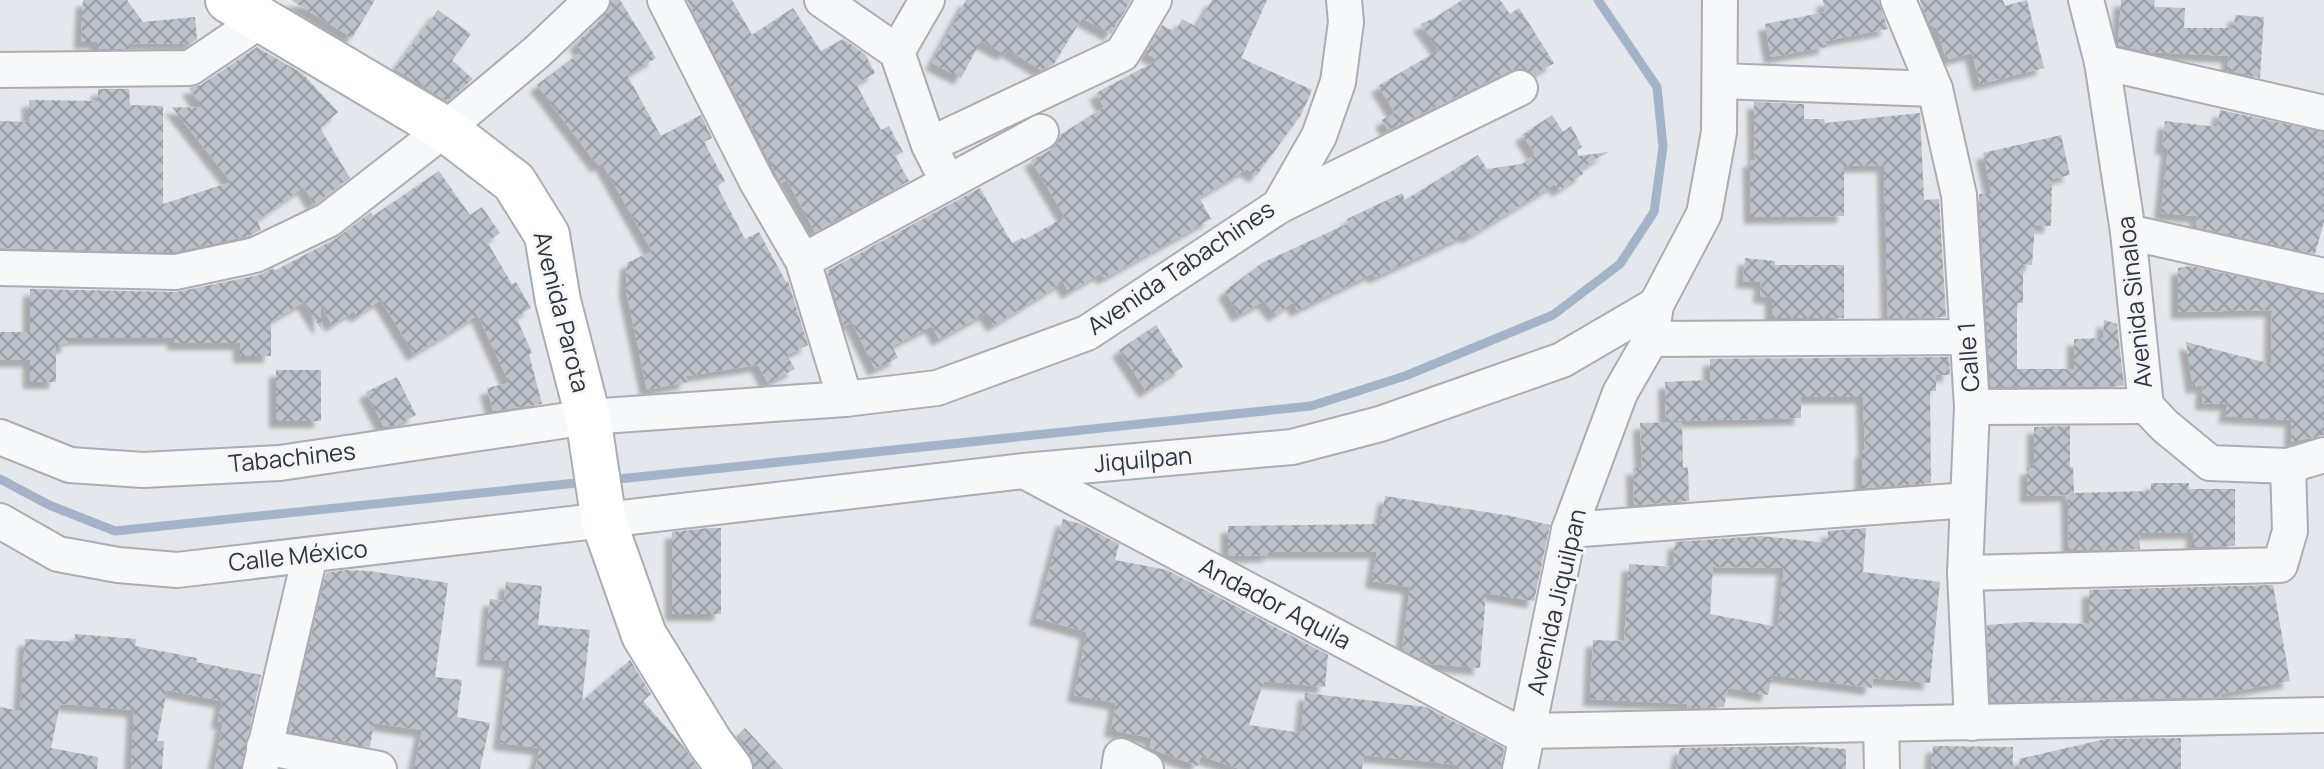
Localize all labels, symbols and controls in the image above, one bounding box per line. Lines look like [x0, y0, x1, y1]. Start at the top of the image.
street label: Avenida Tabachines [1080, 192, 1280, 342]
street label: Avenida Sinaloa [2108, 214, 2159, 390]
street label: Avenida Parota [527, 228, 598, 396]
street label: Calle 1 [1949, 321, 1986, 393]
street label: Tabachines [227, 433, 357, 480]
street label: Jiquilpan [1093, 438, 1193, 479]
street label: Avenida Jiquilpan [1518, 505, 1593, 698]
street label: Calle México [227, 531, 369, 578]
street label: Andador Aquila [1194, 549, 1357, 656]

